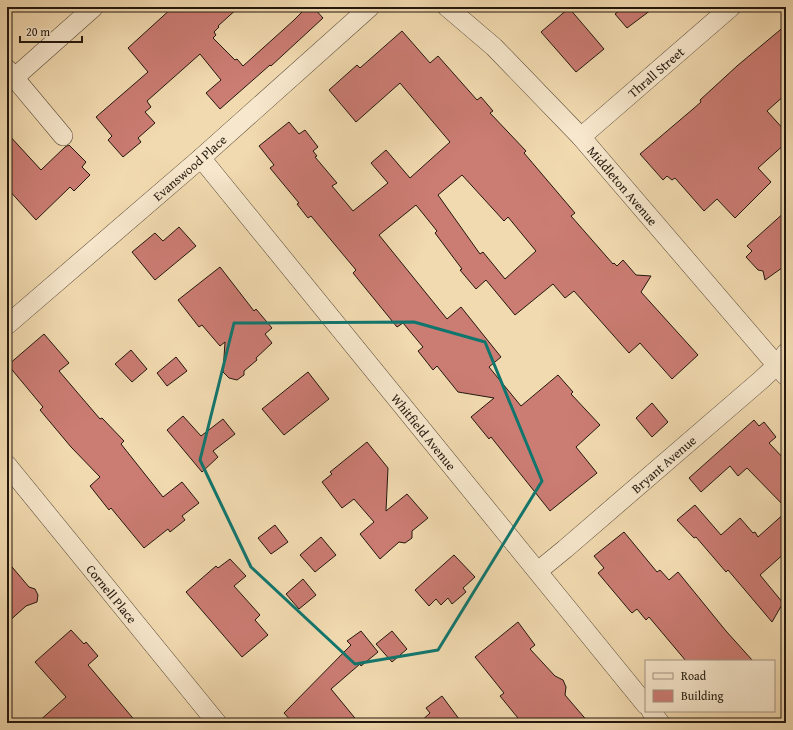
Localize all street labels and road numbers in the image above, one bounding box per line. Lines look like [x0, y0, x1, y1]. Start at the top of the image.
street label: Thrall Street [623, 42, 688, 102]
street label: Evanswood Place [148, 130, 231, 205]
street label: Middleton Avenue [583, 142, 662, 230]
street label: Whitfield Avenue [387, 389, 461, 474]
street label: Bryant Avenue [627, 431, 700, 497]
street label: Cornell Place [82, 560, 142, 627]

